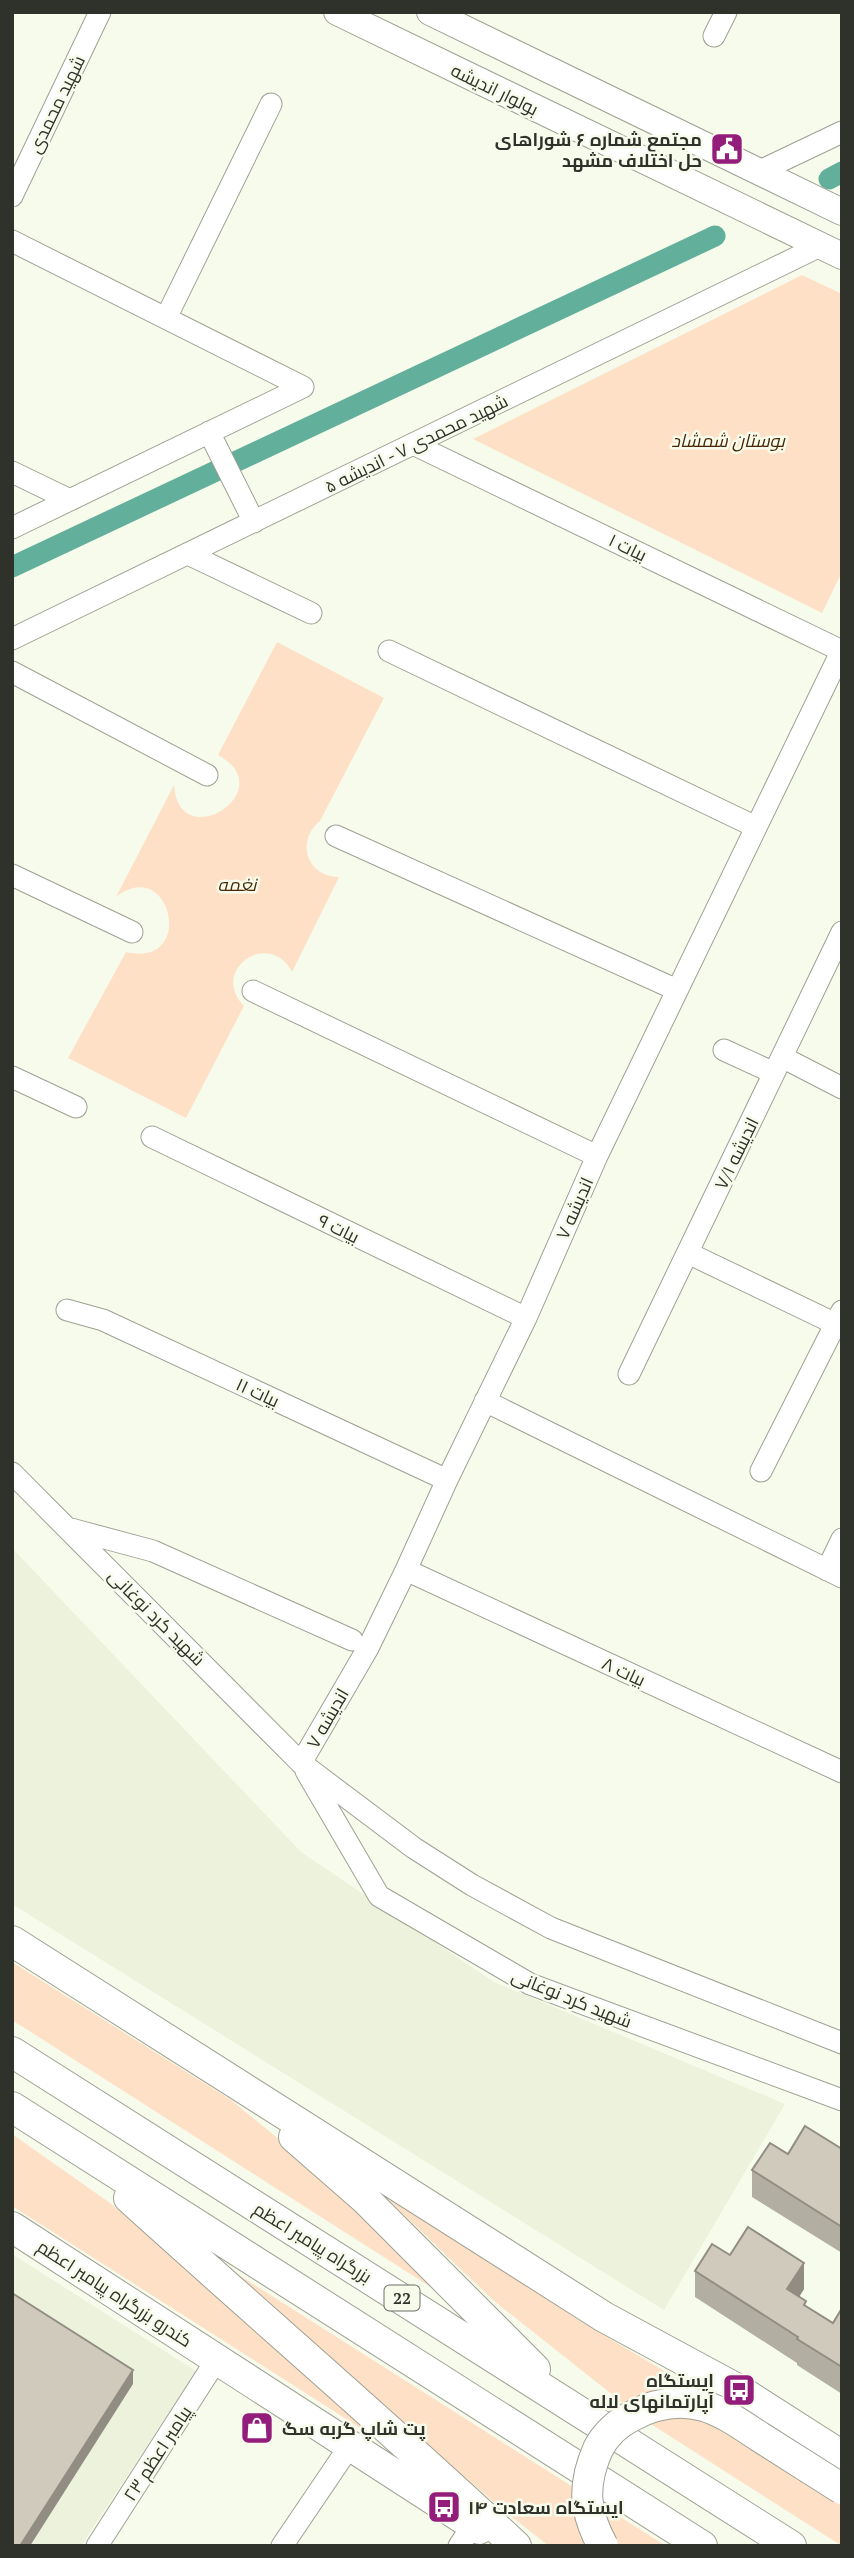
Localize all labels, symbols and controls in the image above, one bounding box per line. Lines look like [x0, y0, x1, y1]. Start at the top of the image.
street label: شهید محمدی [22, 51, 90, 157]
street label: بولوار اندیشه [447, 58, 543, 120]
place label: مجتمع شماره ۶ شوراهای حل اختلاف مشهد [495, 127, 702, 172]
public building icon: مجتمع شماره ۶ شوراهای حل اختلاف مشهد [708, 130, 746, 168]
street label: شهید محمدی ۷ - اندیشه ۵ [320, 388, 512, 498]
park label: بوستان شمشاد [671, 428, 786, 452]
street label: بیات ۱ [605, 528, 651, 566]
park label: نغمه [218, 872, 259, 896]
street label: اندیشه ۷/۱ [708, 1113, 764, 1193]
street label: اندیشه ۷ [550, 1173, 598, 1243]
street label: بیات ۹ [314, 1208, 364, 1248]
street label: بیات ۱۱ [232, 1372, 284, 1412]
street label: شهید کرد نوغانی [103, 1563, 211, 1671]
street label: بیات ۸ [598, 1651, 650, 1691]
street label: اندیشه ۷ [300, 1684, 354, 1752]
street label: شهید کرد نوغانی [508, 1963, 636, 2033]
street label: بزرگراه پیامبر اعظم [249, 2196, 377, 2289]
street label: کندرو بزرگراه پیامبر اعظم [32, 2234, 197, 2353]
road number: 22 [384, 2286, 420, 2310]
place label: ایستگاه آپارتمانهای لاله [589, 2368, 714, 2414]
bus stop icon: ایستگاه آپارتمانهای لاله [720, 2371, 758, 2409]
street label: پیامبر اعظم ۲۳ [117, 2401, 198, 2506]
shop icon: پت شاپ گربه سگ [238, 2409, 276, 2447]
place label: پت شاپ گربه سگ [282, 2416, 426, 2441]
bus stop icon: ایستگاه سعادت ۱۴ [425, 2488, 463, 2526]
place label: ایستگاه سعادت ۱۴ [468, 2495, 624, 2519]

